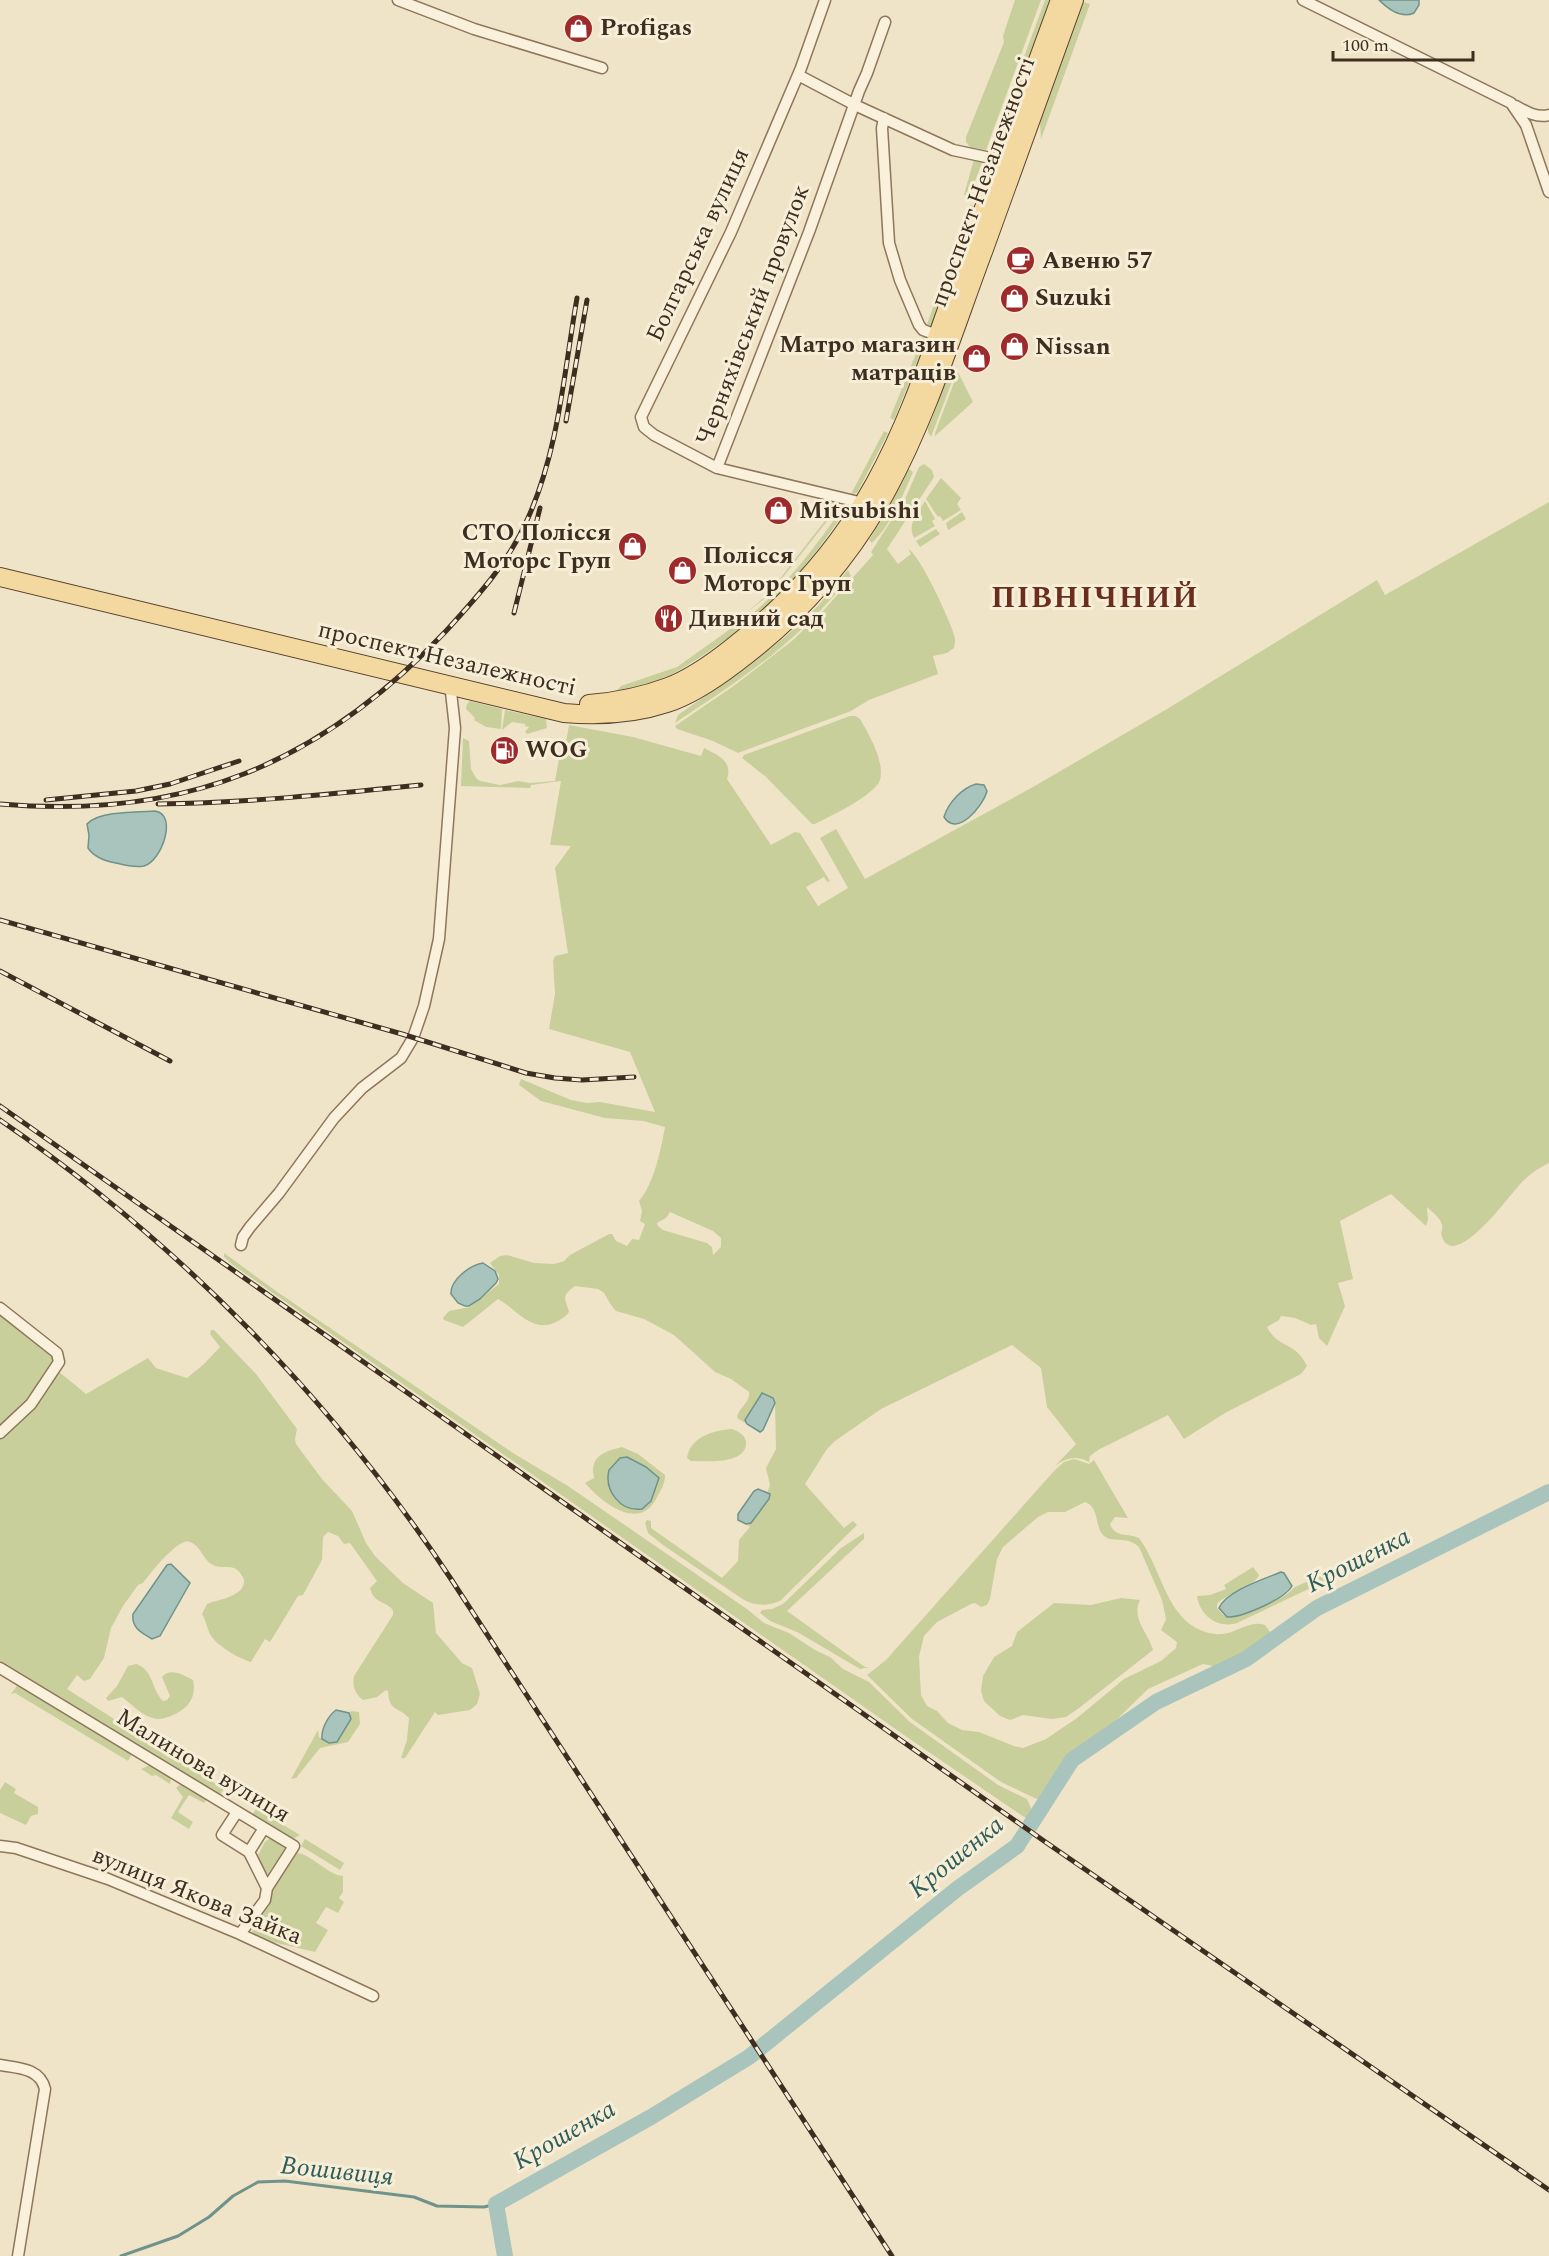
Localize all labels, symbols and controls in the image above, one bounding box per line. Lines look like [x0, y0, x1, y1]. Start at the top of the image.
place label: Profigas [600, 10, 692, 46]
shop icon: Profigas [563, 12, 595, 44]
scale bar [1333, 24, 1472, 62]
text: 100 m [1342, 32, 1389, 59]
street label: проспект Незалежності [921, 52, 1045, 312]
street label: Болгарська вулиця [637, 142, 759, 348]
street label: Черняхівський провулок [687, 179, 819, 451]
place label: Авеню 57 [1042, 243, 1153, 279]
cafe icon: Авеню 57 [1005, 245, 1037, 277]
place label: Suzuki [1035, 280, 1111, 316]
shop icon: Suzuki [998, 282, 1030, 314]
place label: Матро магазин матраців [779, 327, 956, 391]
place label: Nissan [1035, 329, 1111, 365]
shop icon: Nissan [998, 331, 1030, 363]
shop icon: Матро магазин матраців [961, 343, 993, 375]
place label: Mitsubishi [799, 493, 920, 529]
shop icon: Mitsubishi [762, 495, 794, 527]
place label: СТО Полісся Моторс Груп [462, 515, 611, 579]
shop icon: СТО Полісся Моторс Груп [616, 531, 648, 563]
place label: Полісся Моторс Груп [703, 538, 851, 602]
shop icon: Полісся Моторс Груп [666, 554, 698, 586]
district label: ПІВНІЧНИЙ [991, 575, 1199, 621]
place label: Дивний сад [689, 601, 824, 637]
restaurant icon: Дивний сад [652, 603, 684, 635]
street label: проспект Незалежності [314, 612, 580, 706]
place label: WOG [525, 732, 587, 768]
fuel station icon: WOG [488, 734, 520, 766]
water label: Крошенка [1298, 1516, 1418, 1604]
street label: Малинова вулиця [109, 1700, 297, 1832]
water label: Крошенка [899, 1806, 1013, 1908]
street label: вулиця Якова Зайка [87, 1837, 308, 1955]
water label: Крошенка [505, 2089, 623, 2181]
water label: Вошивиця [279, 2145, 396, 2197]

